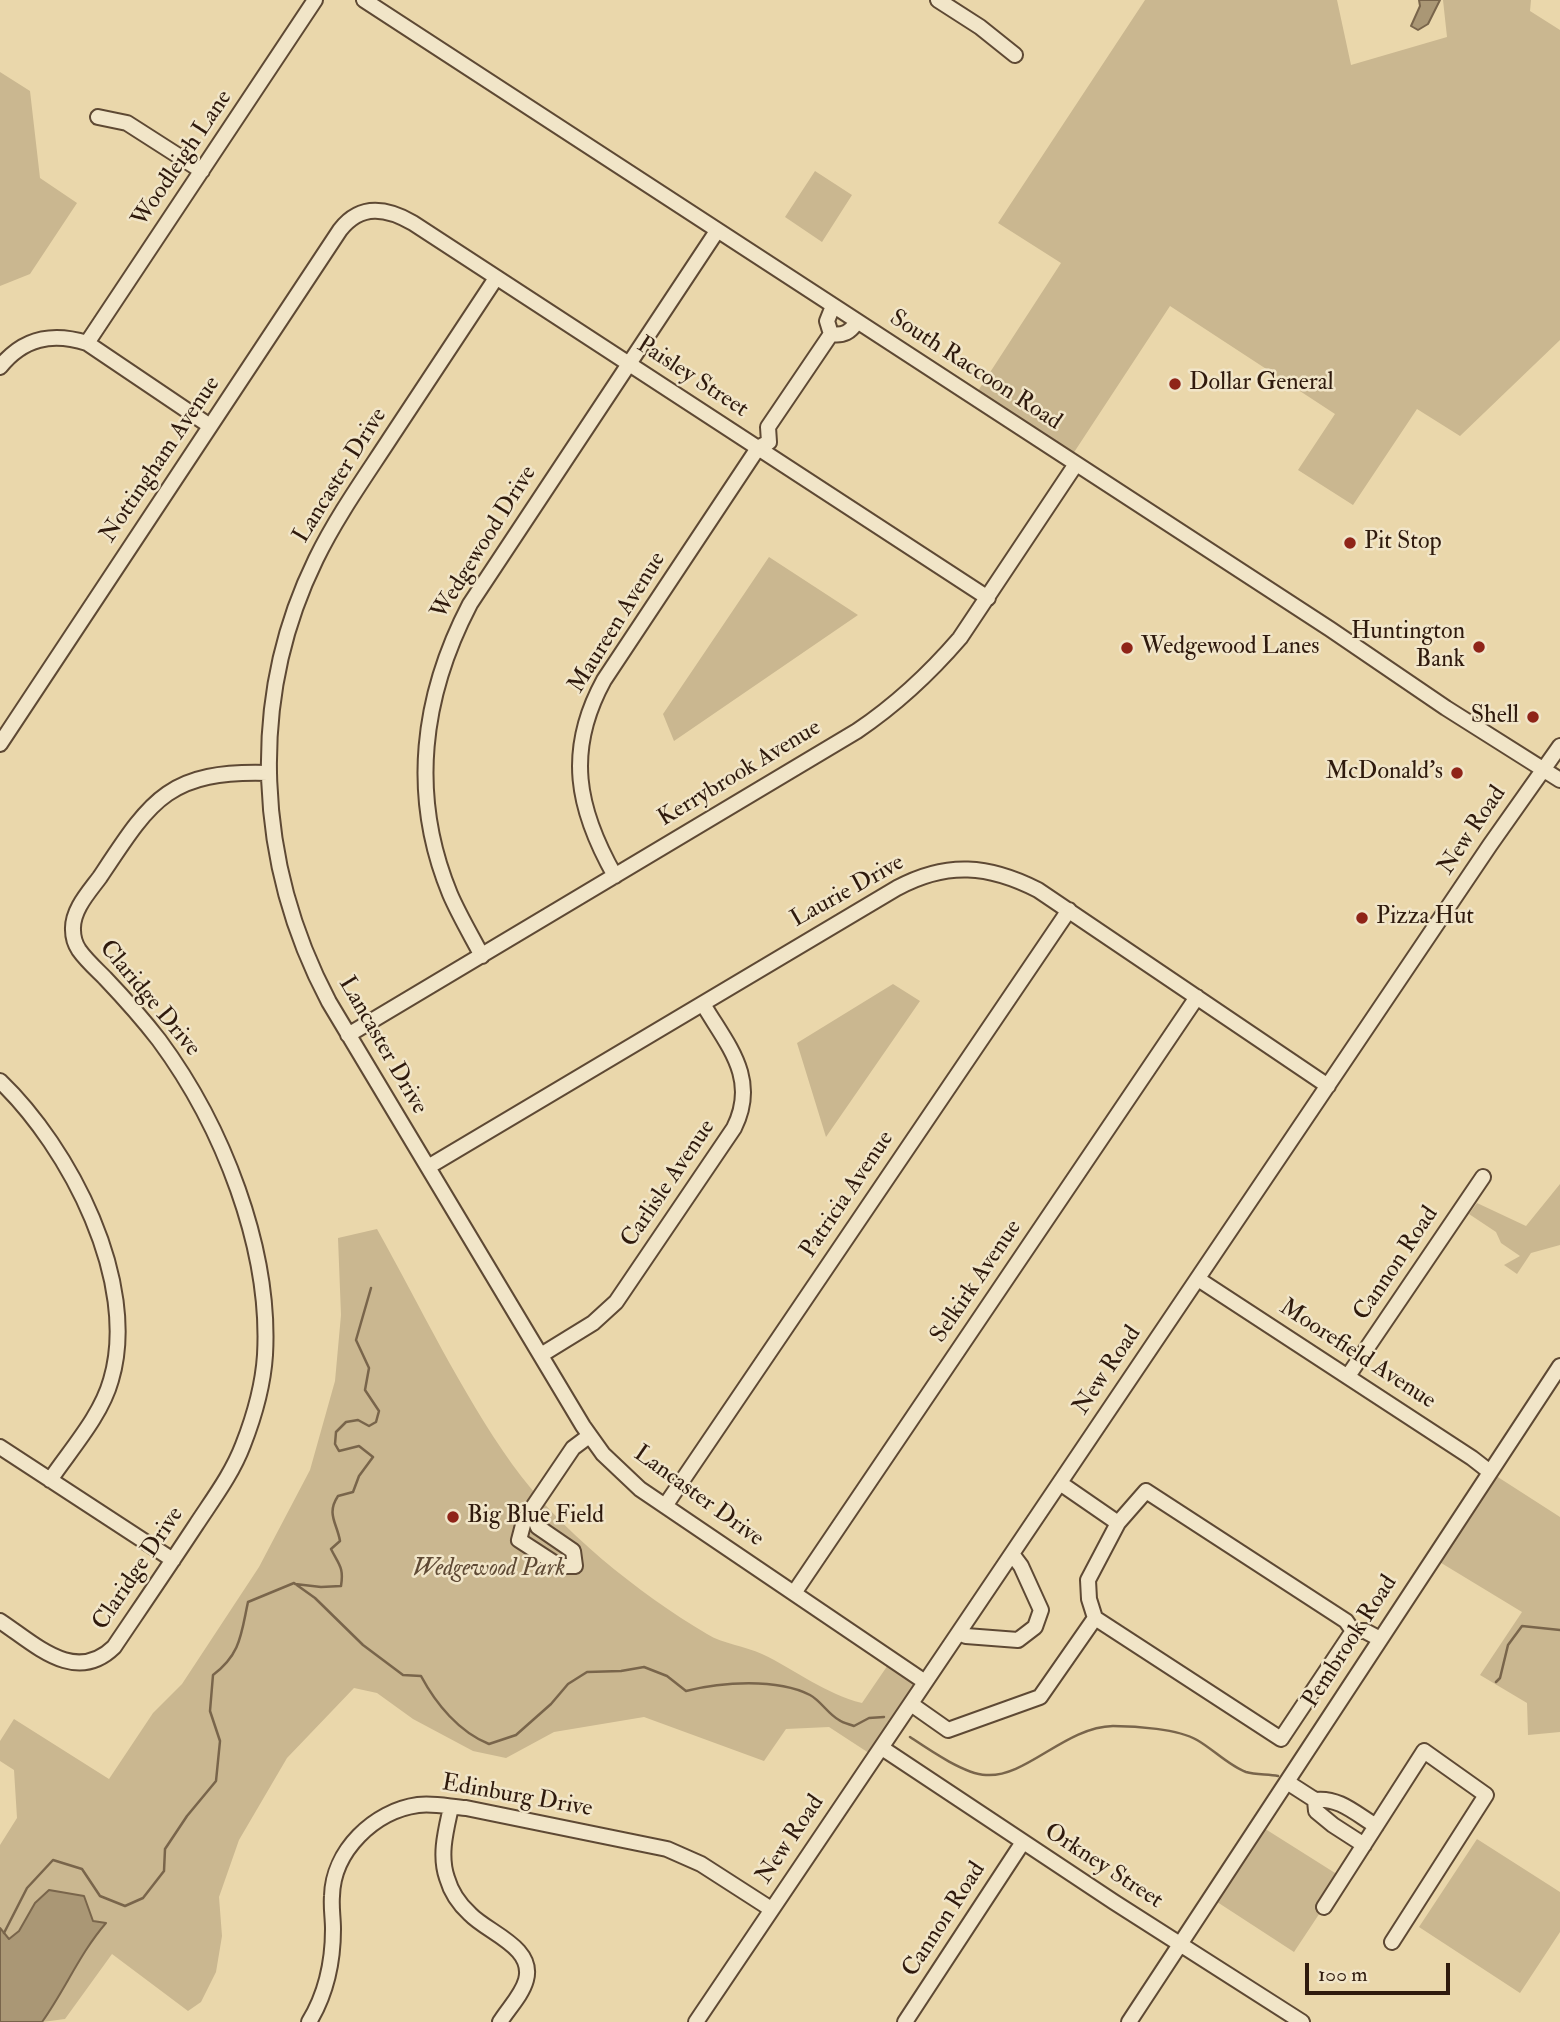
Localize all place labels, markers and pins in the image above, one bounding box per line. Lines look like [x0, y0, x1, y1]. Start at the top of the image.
place label: Dollar General [1189, 370, 1334, 398]
marker: Dollar General [1167, 376, 1183, 392]
place label: Pit Stop [1364, 529, 1442, 557]
marker: Pit Stop [1342, 535, 1358, 551]
place label: Huntington Bank [1351, 619, 1465, 675]
place label: Wedgewood Lanes [1141, 634, 1319, 662]
marker: Huntington Bank [1471, 639, 1487, 655]
marker: Wedgewood Lanes [1119, 640, 1135, 656]
place label: Shell [1471, 703, 1519, 731]
marker: Shell [1525, 709, 1541, 725]
place label: McDonald's [1325, 759, 1443, 787]
marker: McDonald's [1449, 765, 1465, 781]
place label: Pizza Hut [1376, 904, 1474, 932]
marker: Pizza Hut [1354, 910, 1370, 926]
place label: Big Blue Field [467, 1503, 604, 1531]
marker: Big Blue Field [445, 1509, 461, 1525]

